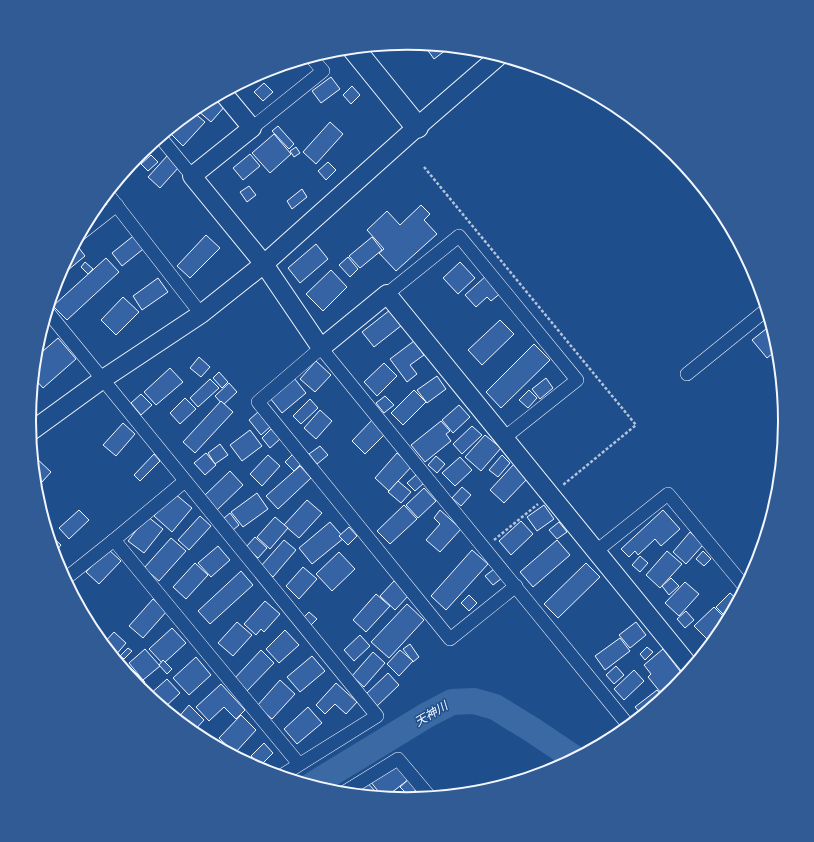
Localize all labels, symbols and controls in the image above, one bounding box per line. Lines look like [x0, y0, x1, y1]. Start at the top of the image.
water label: 天神川 [412, 698, 452, 729]

